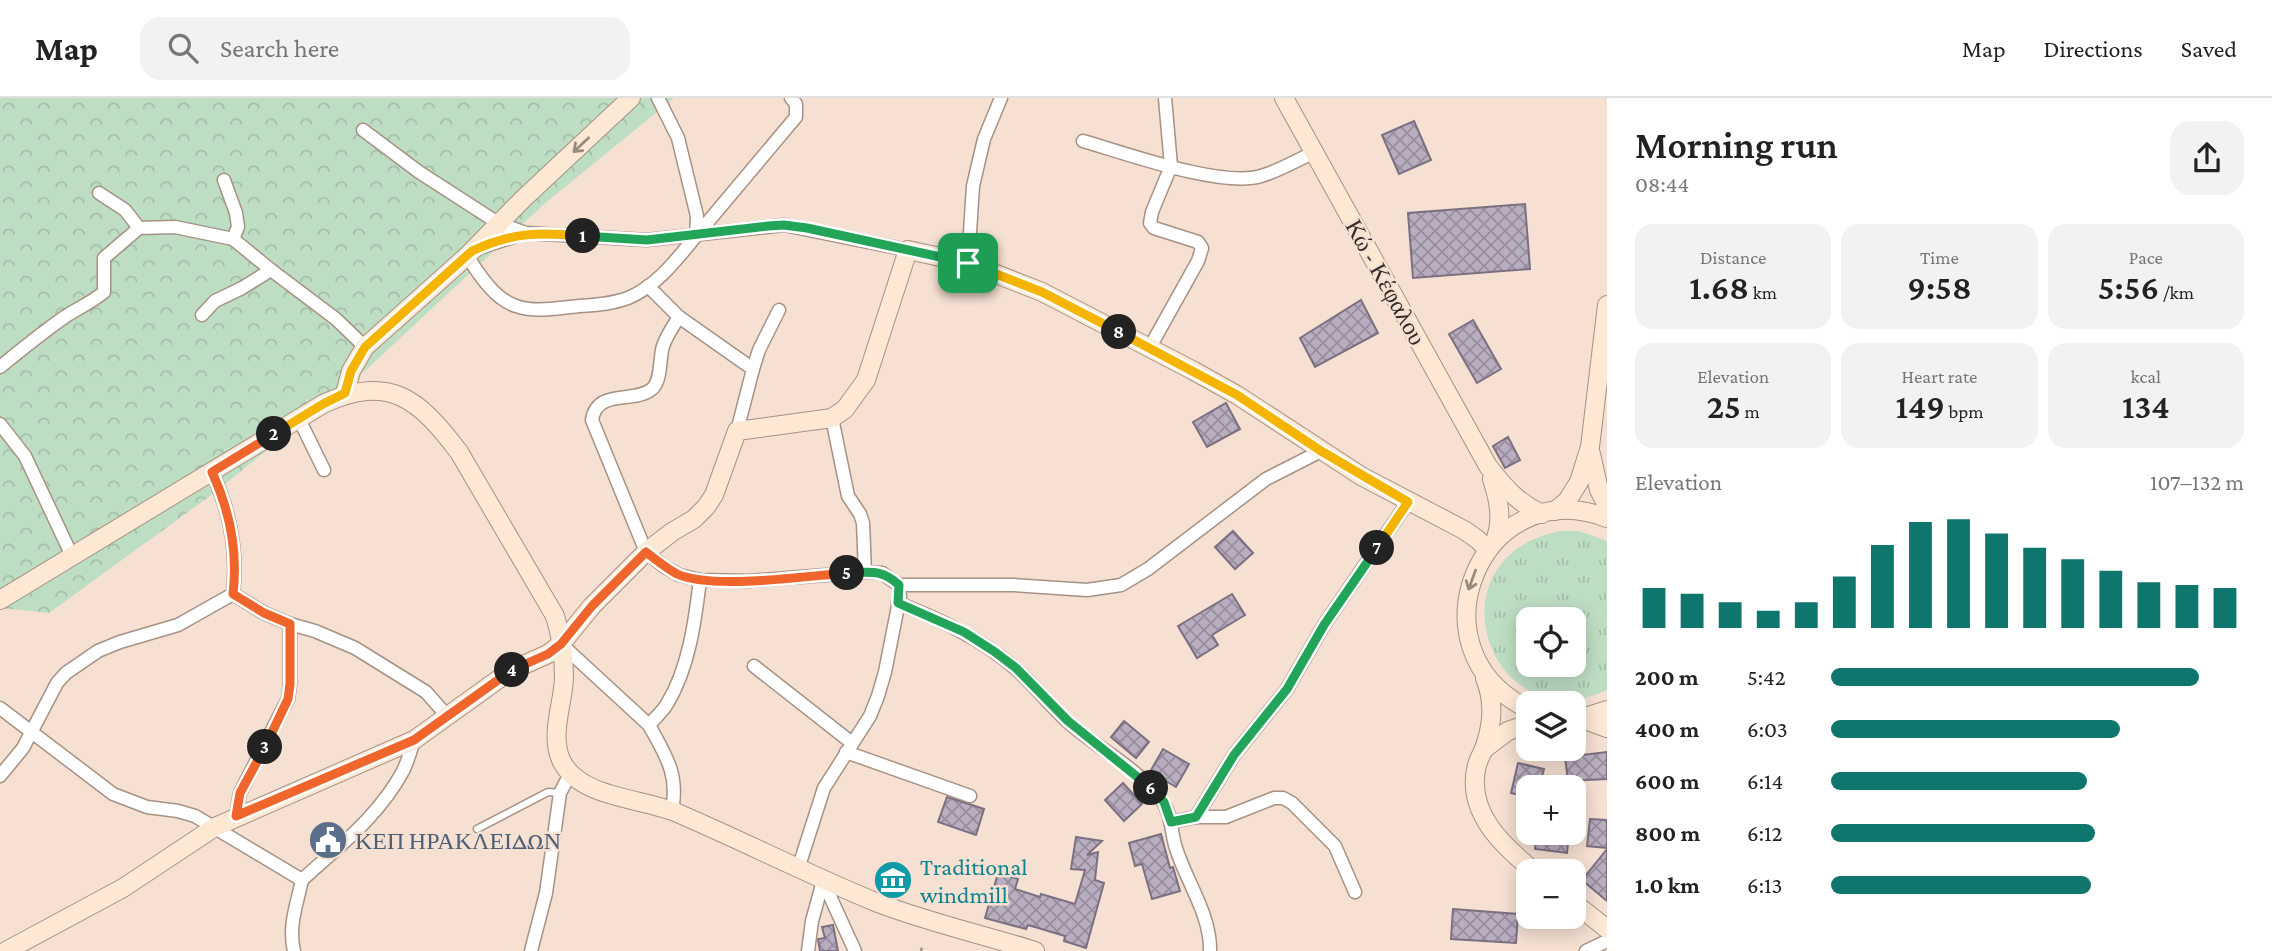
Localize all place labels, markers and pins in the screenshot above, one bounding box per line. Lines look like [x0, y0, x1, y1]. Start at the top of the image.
pin: 1 [566, 218, 600, 254]
pin [938, 233, 998, 293]
pin: 8 [1102, 314, 1136, 350]
pin: 2 [256, 416, 292, 452]
pin: 7 [1360, 531, 1394, 566]
pin: 5 [830, 556, 864, 590]
pin: 4 [494, 652, 530, 688]
pin: 3 [247, 730, 282, 764]
pin: 6 [1134, 770, 1168, 806]
public building icon: ΚΕΠ ΗΡΑΚΛΕΙΔΩΝ [307, 819, 349, 861]
place label: ΚΕΠ ΗΡΑΚΛΕΙΔΩΝ [355, 827, 561, 854]
place label: Traditional windmill [920, 853, 1028, 908]
museum icon: Traditional windmill [872, 859, 914, 901]

